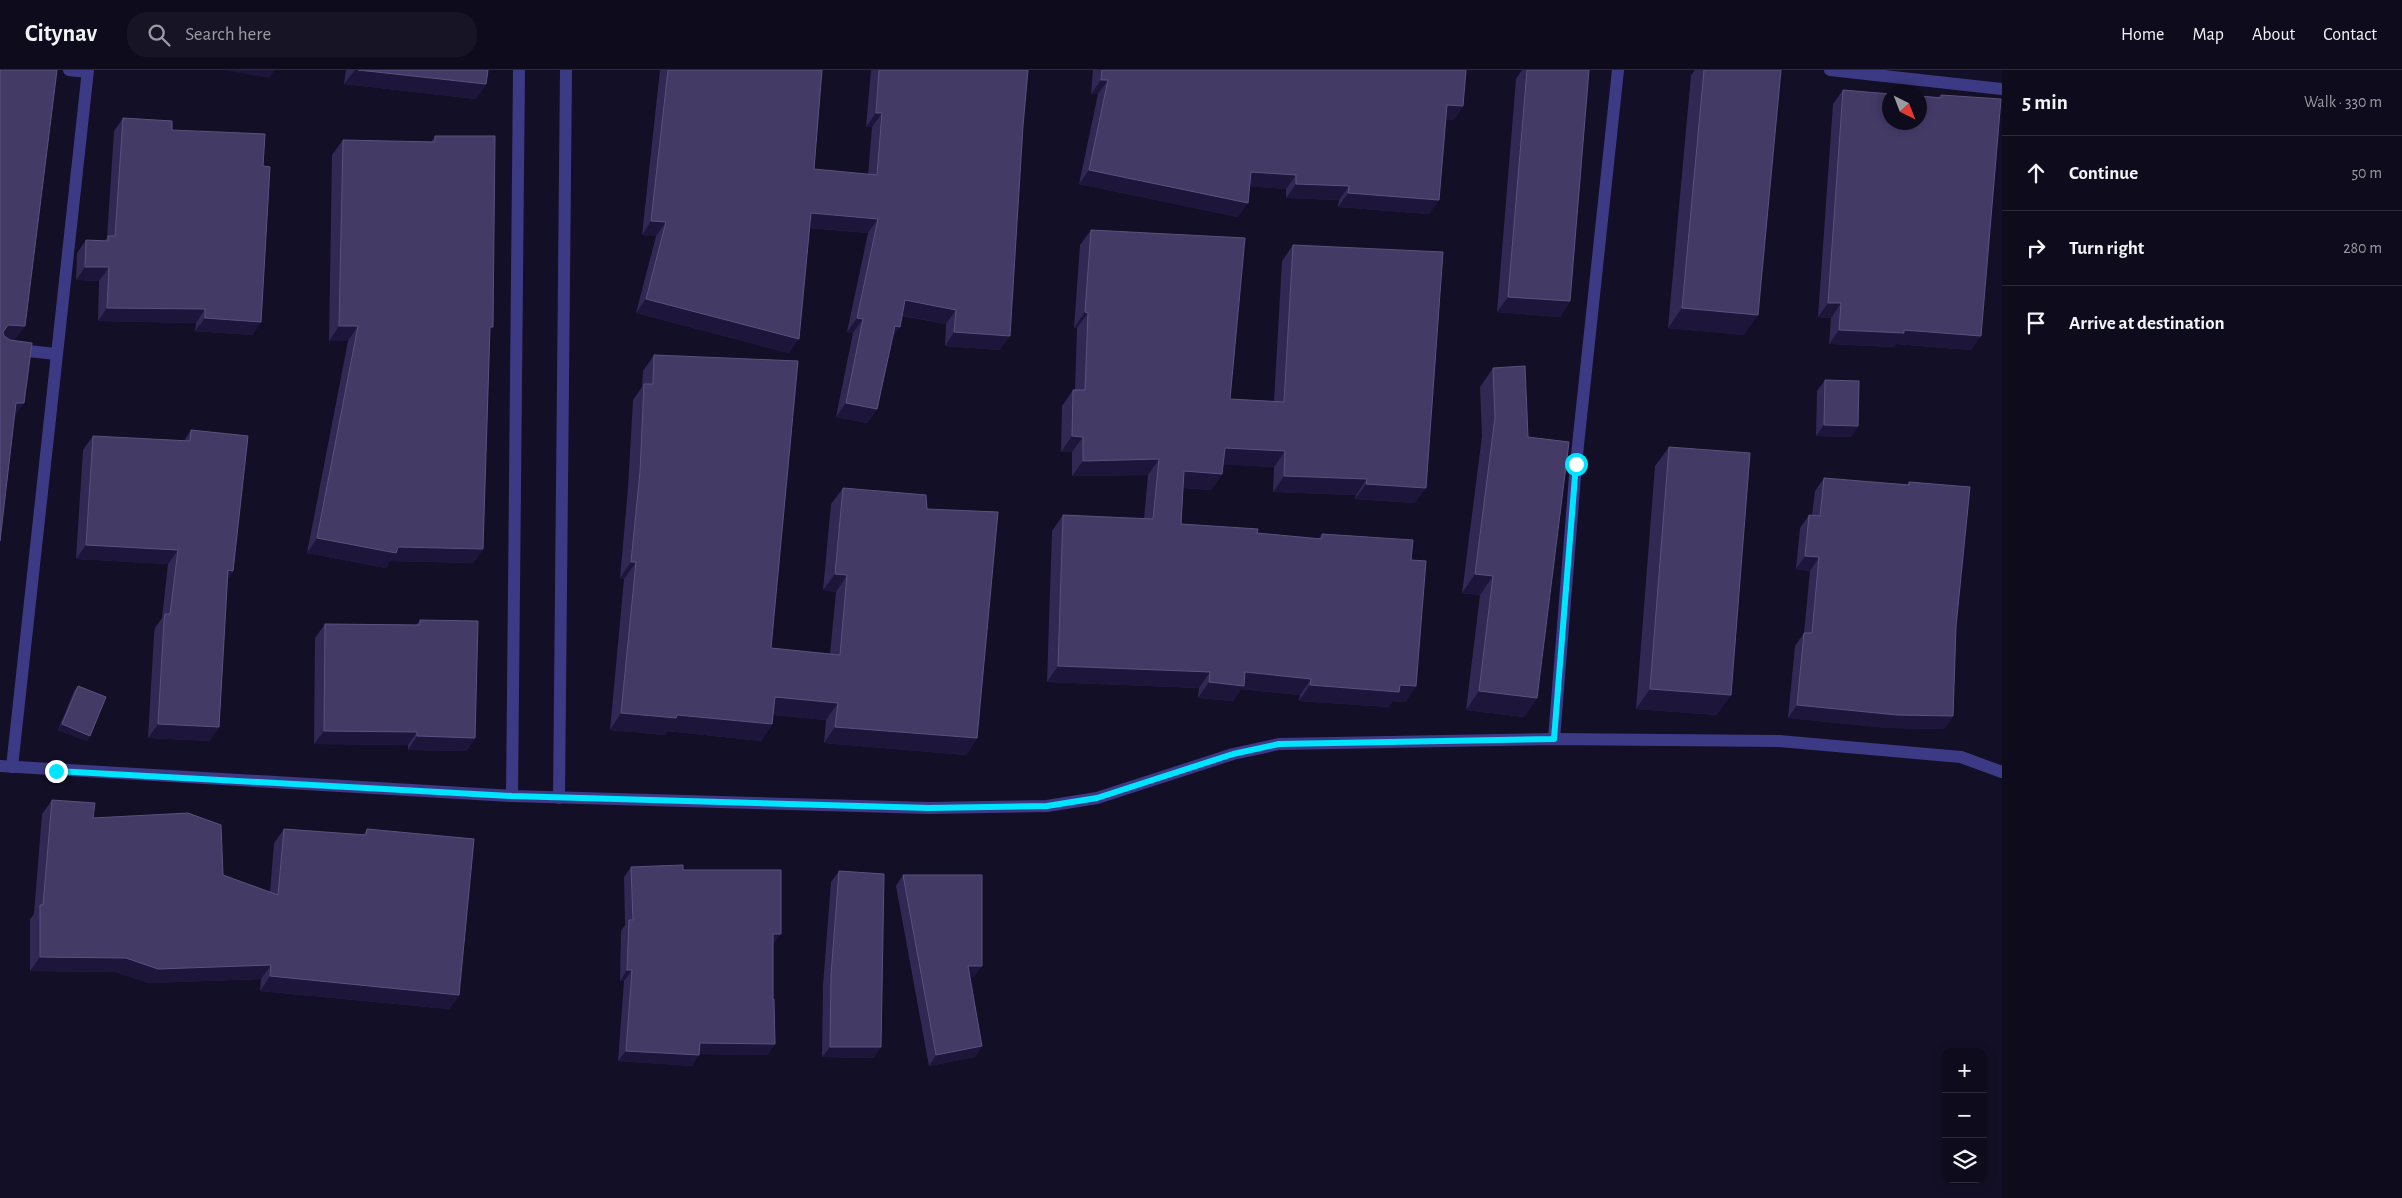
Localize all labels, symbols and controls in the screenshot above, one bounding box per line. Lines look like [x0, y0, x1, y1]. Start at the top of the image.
search box [127, 12, 477, 57]
icon: search [145, 21, 173, 49]
text: Citynav [25, 22, 97, 46]
text: Search here [185, 25, 271, 44]
text: Home [2121, 26, 2164, 44]
text: Map [2192, 26, 2224, 44]
text: About [2252, 26, 2295, 44]
text: Contact [2323, 26, 2377, 44]
north arrow [1882, 85, 1927, 130]
text: 5 min [2022, 92, 2068, 113]
text: Walk · 330 m [2304, 94, 2382, 110]
icon: ahead [2022, 159, 2050, 187]
text: Continue [2069, 164, 2138, 183]
text: 50 m [2351, 165, 2382, 181]
icon: right [2022, 234, 2050, 262]
text: Turn right [2069, 239, 2144, 258]
text: 280 m [2343, 240, 2382, 256]
icon: arrive [2022, 309, 2050, 337]
text: Arrive at destination [2069, 314, 2225, 333]
route start [1565, 453, 1588, 476]
route end [45, 760, 68, 783]
map controls [1942, 1048, 1987, 1183]
button: + [1942, 1048, 1987, 1093]
button: − [1942, 1093, 1987, 1138]
button: layers [1942, 1138, 1987, 1183]

